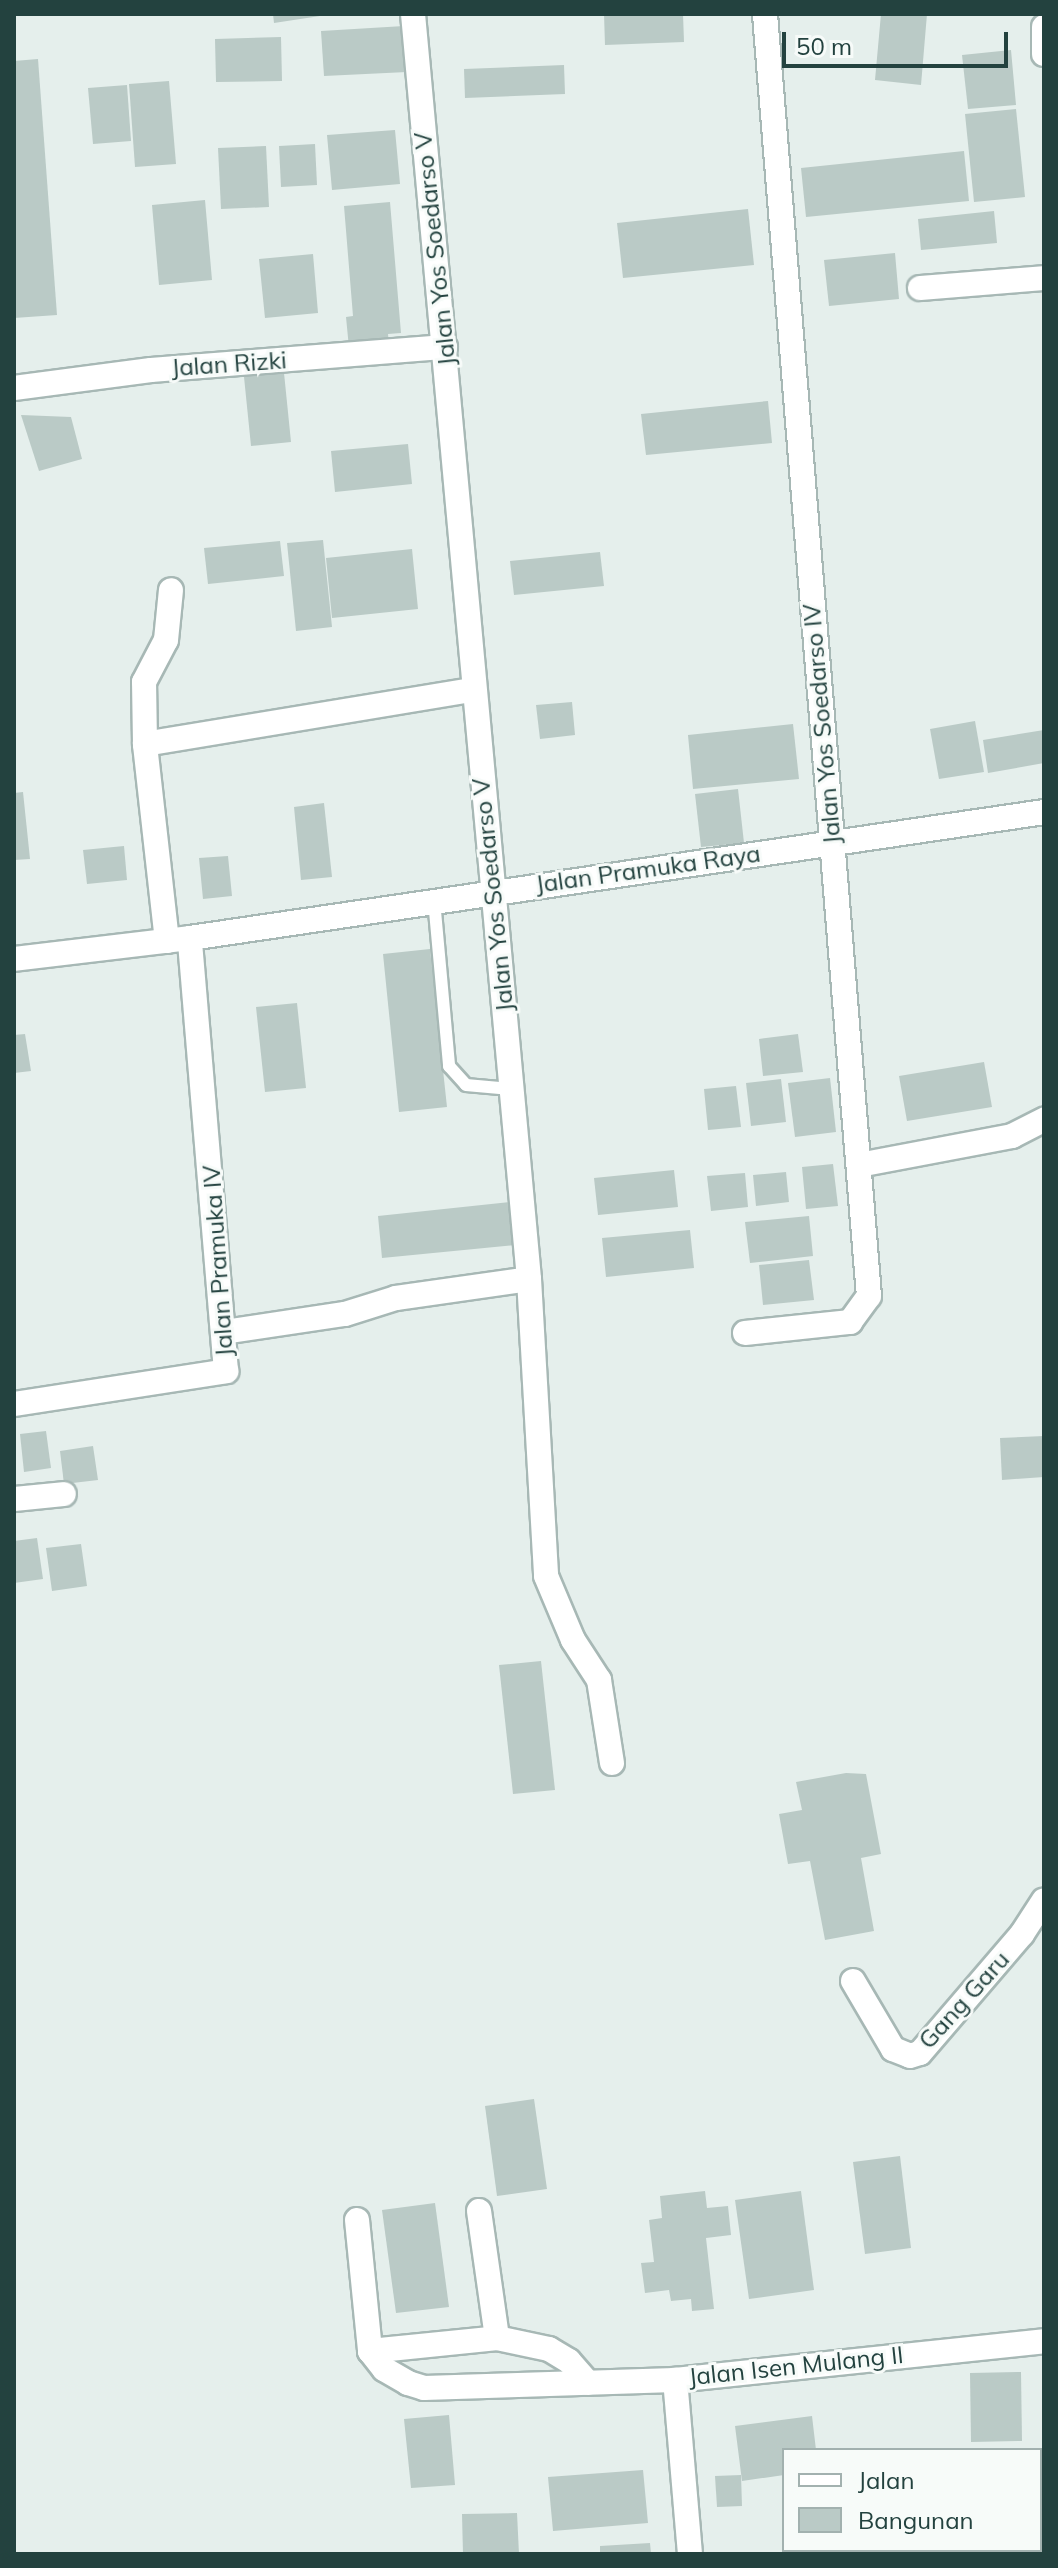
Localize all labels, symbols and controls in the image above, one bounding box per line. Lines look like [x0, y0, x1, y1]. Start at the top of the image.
scale bar [786, 16, 1012, 66]
text: 50 m [796, 31, 852, 61]
street label: Jalan Yos Soedarso V [408, 131, 462, 367]
street label: Jalan Rizki [170, 346, 288, 382]
street label: Jalan Yos Soedarso IV [797, 603, 847, 845]
street label: Jalan Yos Soedarso V [466, 777, 520, 1013]
street label: Jalan Pramuka Raya [534, 839, 762, 899]
street label: Jalan Pramuka IV [197, 1164, 239, 1358]
street label: Gang Garu [913, 1945, 1015, 2055]
street label: Jalan Isen Mulang II [687, 2340, 905, 2392]
legend [782, 2448, 1042, 2552]
text: Jalan [858, 2465, 914, 2495]
text: Bangunan [858, 2505, 974, 2535]

